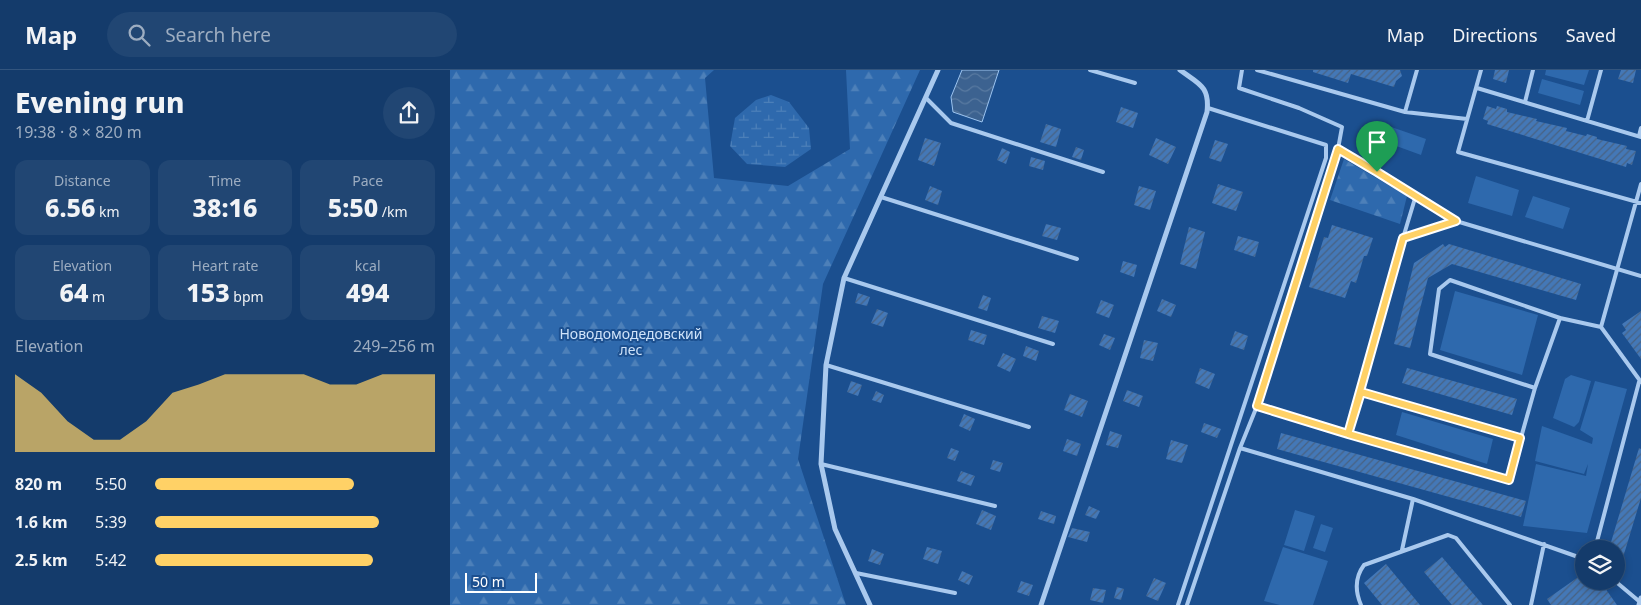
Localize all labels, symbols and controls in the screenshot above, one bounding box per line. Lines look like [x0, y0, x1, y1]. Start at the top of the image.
search box [107, 12, 457, 57]
text: Map [25, 18, 77, 51]
icon: search [125, 21, 153, 49]
text: Search here [165, 22, 271, 48]
text: Map [1387, 23, 1424, 47]
text: Directions [1452, 23, 1538, 47]
text: Saved [1566, 23, 1616, 47]
text: Evening run [15, 83, 184, 121]
button: share [383, 87, 435, 139]
text: 19:38 · 8 × 820 m [15, 121, 142, 143]
pin [1356, 121, 1398, 172]
icon: arrive [1363, 128, 1391, 156]
text: Distance [54, 171, 111, 190]
text: Time [209, 171, 241, 190]
text: Pace [352, 171, 383, 190]
text: 6.56 [45, 190, 95, 224]
text: 38:16 [193, 190, 257, 224]
text: 5:50 [328, 190, 378, 224]
text: km [95, 202, 120, 221]
text: /km [378, 202, 408, 221]
text: Elevation [52, 256, 112, 275]
text: Heart rate [192, 256, 258, 275]
text: kcal [355, 256, 381, 275]
text: 64 [60, 275, 88, 309]
text: 153 [186, 275, 230, 309]
text: 494 [346, 275, 389, 309]
text: m [88, 287, 105, 306]
text: bpm [230, 287, 264, 306]
park label: Новодомодедовский лес [559, 324, 703, 359]
text: Elevation [15, 335, 83, 357]
text: 249–256 m [353, 335, 435, 357]
text: 820 m [15, 473, 62, 495]
text: 5:50 [95, 473, 127, 495]
text: 1.6 km [15, 511, 67, 533]
text: 5:39 [95, 511, 127, 533]
map controls [1575, 540, 1625, 590]
button: layers [1575, 540, 1625, 590]
text: 2.5 km [15, 549, 67, 571]
text: 5:42 [95, 549, 127, 571]
scale bar [465, 570, 538, 593]
text: 50 m [472, 572, 505, 591]

